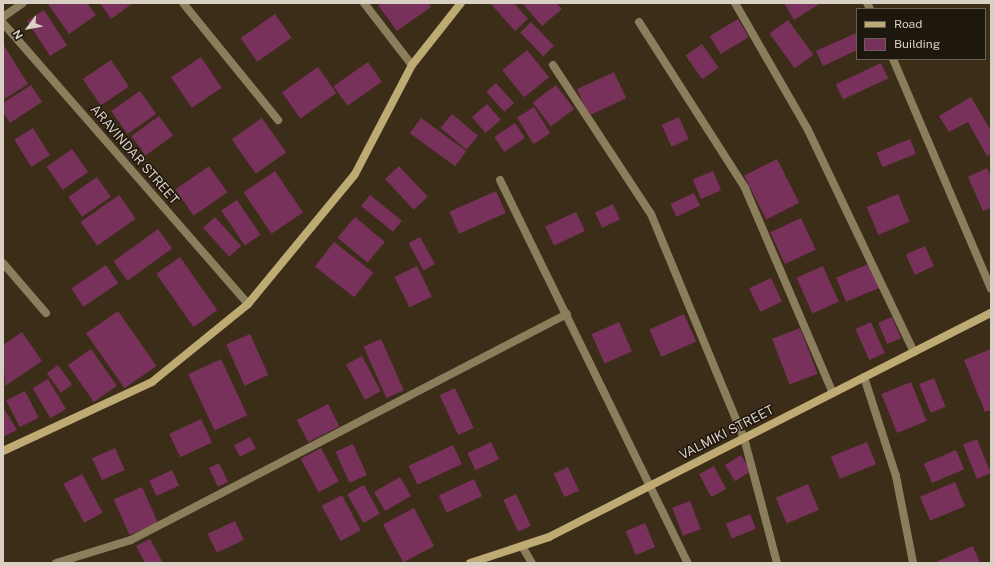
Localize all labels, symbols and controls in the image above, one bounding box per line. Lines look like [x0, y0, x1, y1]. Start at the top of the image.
north arrow [8, 8, 48, 48]
legend [856, 8, 986, 60]
text: Road [894, 17, 922, 31]
text: N [10, 28, 25, 41]
text: Building [894, 37, 940, 51]
street label: ARAVINDAR STREET [86, 102, 182, 208]
street label: VALMIKI STREET [677, 402, 777, 464]

